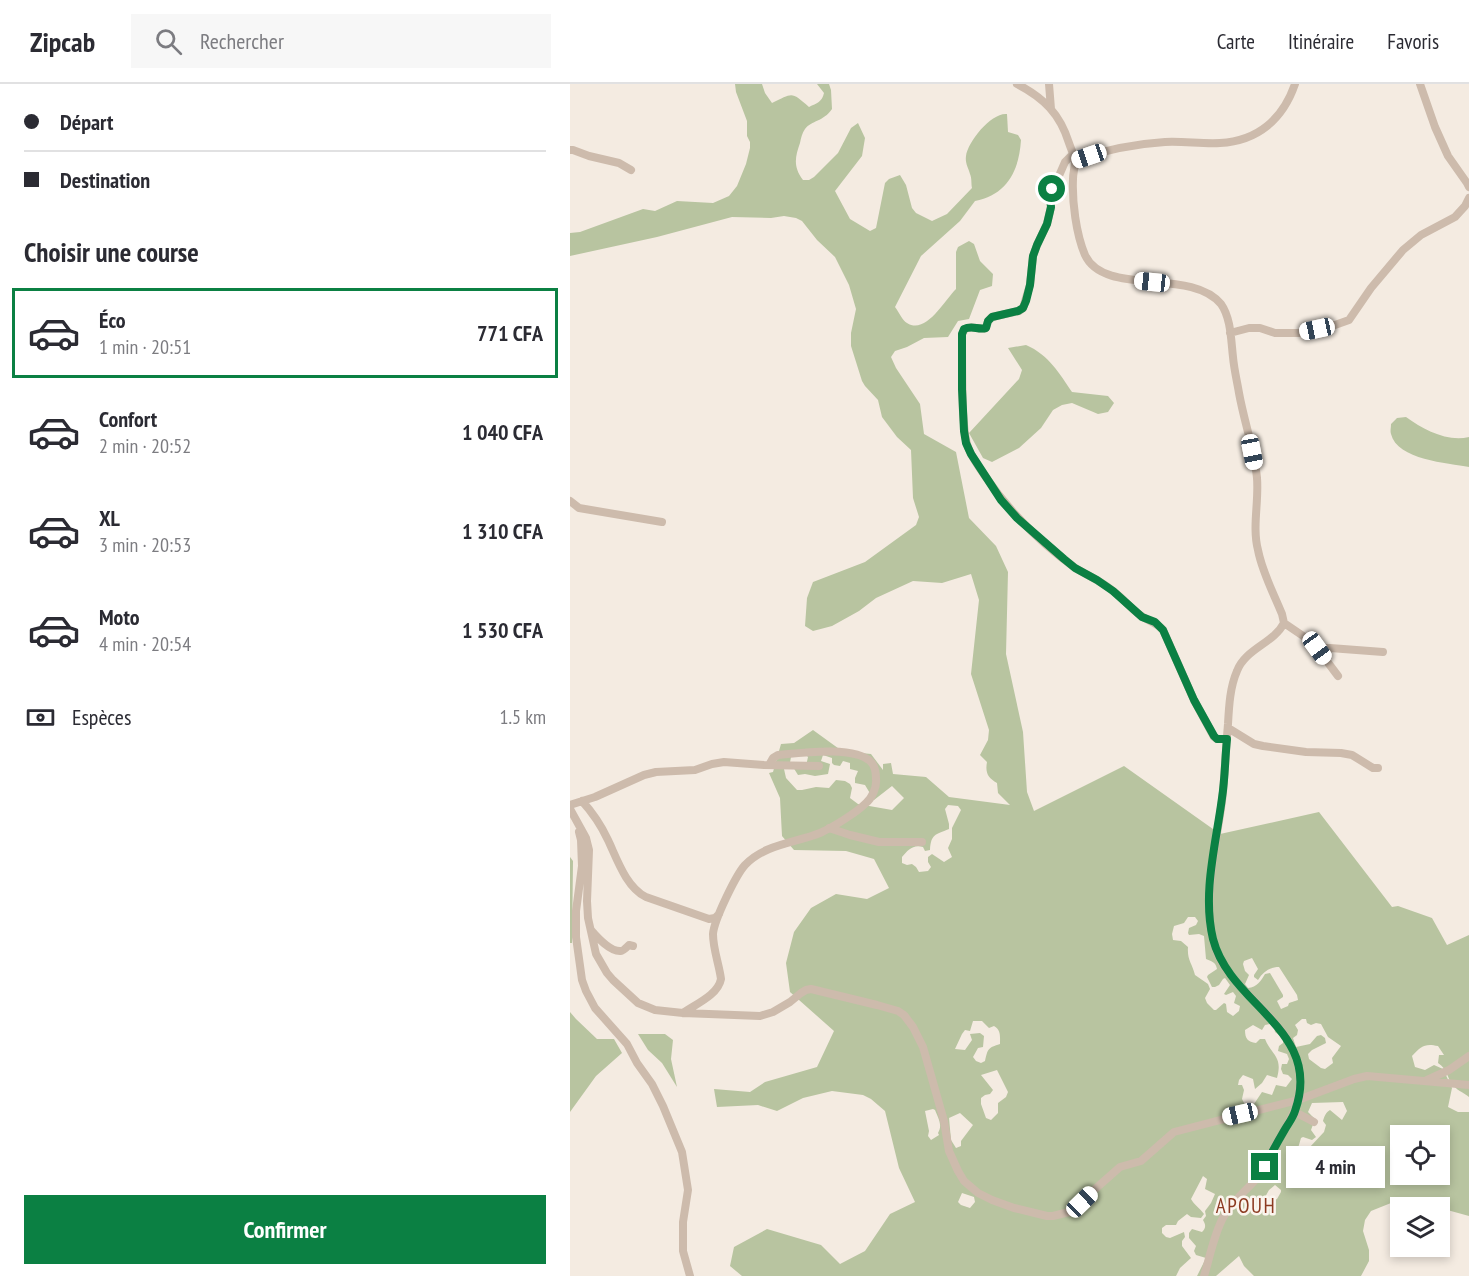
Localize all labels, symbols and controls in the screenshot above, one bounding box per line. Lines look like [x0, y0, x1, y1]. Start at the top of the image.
search box [131, 14, 551, 68]
text: Zipcab [30, 23, 95, 60]
icon: search [152, 25, 185, 58]
text: Rechercher [200, 27, 284, 55]
text: Carte [1217, 28, 1255, 55]
text: Itinéraire [1288, 28, 1354, 55]
text: Favoris [1387, 28, 1439, 55]
text: Départ [60, 108, 114, 136]
car [1069, 142, 1109, 170]
text: Destination [60, 166, 150, 194]
route start [1038, 175, 1065, 202]
text: Choisir une course [24, 235, 199, 269]
car [1133, 271, 1171, 293]
icon: car [27, 306, 81, 360]
text: Éco [99, 306, 126, 334]
car [1298, 316, 1336, 342]
text: 771 CFA [477, 319, 543, 347]
text: 1 min · 20:51 [99, 334, 191, 360]
icon: car [27, 405, 81, 459]
text: Confort [99, 405, 157, 433]
text: 1 040 CFA [462, 418, 543, 446]
text: 2 min · 20:52 [99, 433, 191, 459]
car [1240, 433, 1264, 471]
icon: car [27, 504, 81, 558]
text: XL [99, 504, 120, 532]
text: 1 310 CFA [462, 517, 543, 545]
text: 3 min · 20:53 [99, 532, 191, 558]
icon: car [27, 603, 81, 657]
text: Moto [99, 603, 140, 631]
text: 1 530 CFA [462, 616, 543, 644]
car [1299, 628, 1335, 668]
text: 4 min · 20:54 [99, 631, 191, 657]
icon: cash [24, 701, 57, 734]
text: Espèces [72, 703, 131, 731]
text: 1.5 km [499, 704, 546, 730]
car [1220, 1101, 1260, 1127]
map controls [1390, 1125, 1450, 1257]
button: locate [1390, 1125, 1450, 1185]
callout: 4 min [1286, 1146, 1385, 1188]
route end [1251, 1153, 1278, 1180]
text: 4 min [1315, 1154, 1356, 1180]
car [1063, 1183, 1101, 1221]
district label: APOUH [1216, 1192, 1276, 1219]
button: Confirmer [24, 1195, 546, 1264]
button: layers [1390, 1197, 1450, 1257]

